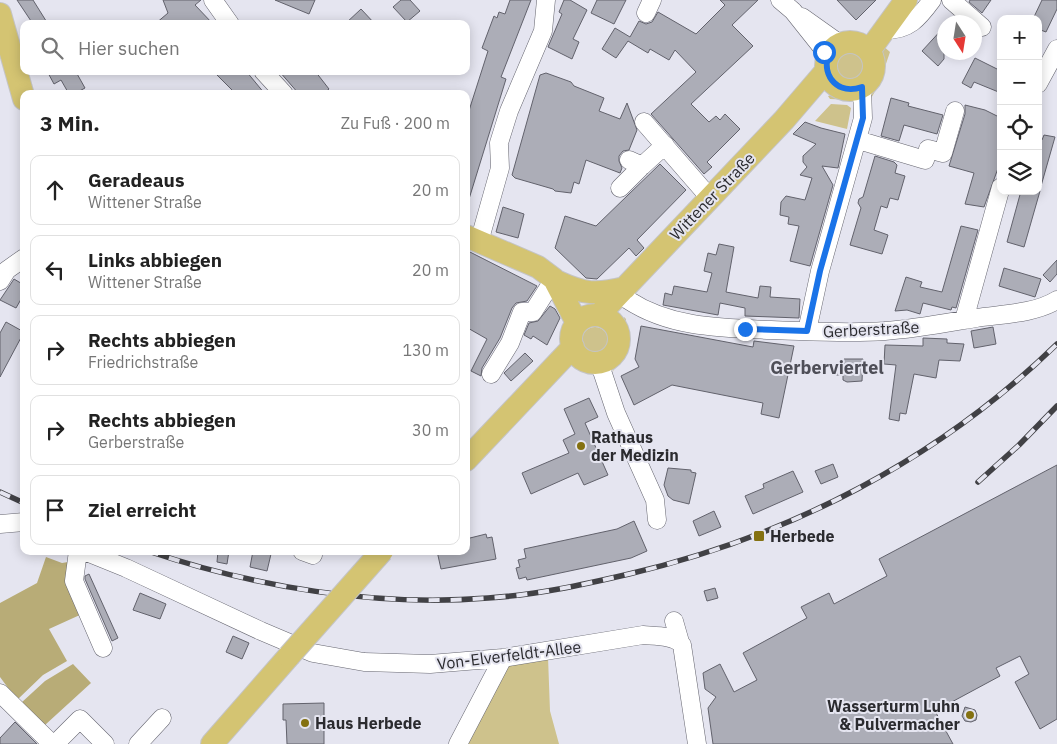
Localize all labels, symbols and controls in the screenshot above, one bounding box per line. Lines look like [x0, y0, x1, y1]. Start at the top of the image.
north arrow [937, 15, 982, 60]
map controls [997, 15, 1042, 195]
button: + [997, 15, 1042, 60]
search box [20, 20, 470, 75]
icon: search [38, 34, 66, 62]
text: Hier suchen [78, 36, 180, 60]
route start [813, 41, 836, 64]
button: − [997, 60, 1042, 105]
button: locate [997, 105, 1042, 150]
text: 3 Min. [40, 109, 100, 137]
text: Zu Fuß · 200 m [341, 113, 450, 133]
street label: Wittener Straße [665, 148, 759, 244]
button: layers [997, 150, 1042, 195]
text: Geradeaus [88, 168, 185, 192]
icon: ahead [41, 176, 69, 204]
text: 20 m [412, 180, 449, 200]
text: Wittener Straße [88, 192, 202, 212]
text: Links abbiegen [88, 248, 222, 272]
icon: left [41, 256, 69, 284]
text: 20 m [412, 260, 449, 280]
text: Wittener Straße [88, 272, 202, 292]
street label: Gerberstraße [822, 316, 920, 342]
route end [734, 318, 757, 341]
text: Rechts abbiegen [88, 328, 236, 352]
icon: right [41, 336, 69, 364]
text: 130 m [402, 340, 449, 360]
text: Friedrichstraße [88, 352, 198, 372]
district label: Gerberviertel [770, 356, 884, 379]
text: Rechts abbiegen [88, 408, 236, 432]
icon: right [41, 416, 69, 444]
text: 30 m [412, 420, 449, 440]
place label: Rathaus der Medizin [591, 427, 679, 465]
text: Gerberstraße [88, 432, 184, 452]
marker: Rathaus der Medizin [575, 440, 587, 452]
icon: arrive [41, 496, 69, 524]
text: Ziel erreicht [88, 498, 196, 522]
place label: Herbede [770, 526, 834, 546]
marker: Herbede [752, 529, 766, 543]
street label: Von-Elverfeldt-Allee [436, 636, 582, 674]
place label: Wasserturm Luhn & Pulvermacher [827, 696, 961, 734]
marker: Wasserturm Luhn & Pulvermacher [964, 709, 976, 721]
place label: Haus Herbede [315, 713, 422, 733]
marker: Haus Herbede [299, 717, 311, 729]

